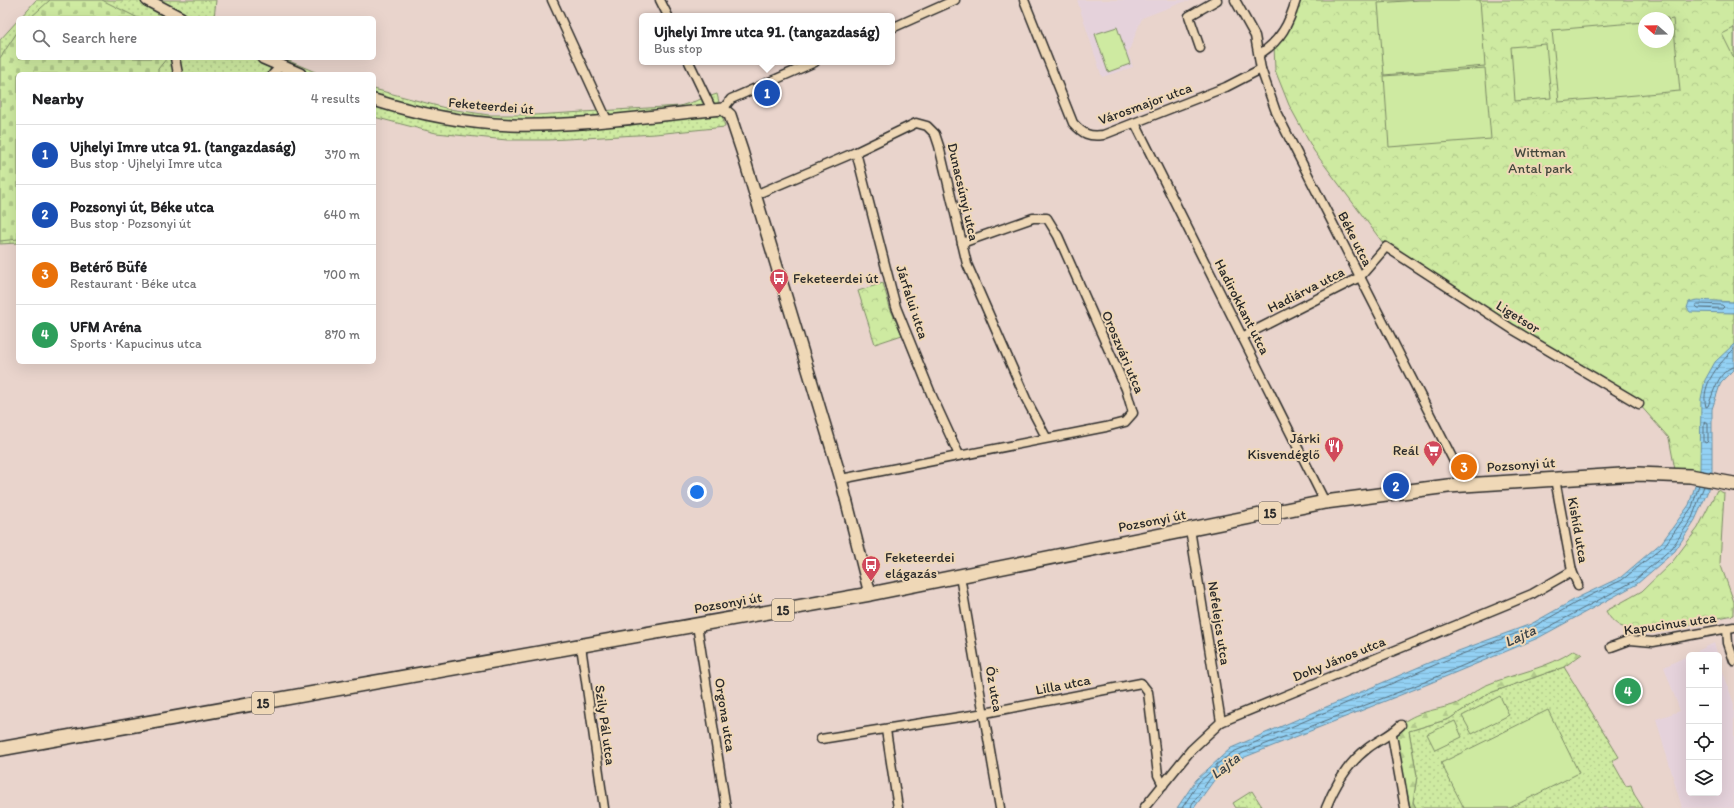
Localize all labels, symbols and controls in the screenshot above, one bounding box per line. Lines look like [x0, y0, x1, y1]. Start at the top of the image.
north arrow [1638, 12, 1674, 48]
popup [639, 13, 895, 65]
search box [16, 16, 376, 60]
text: Ujhelyi Imre utca 91. (tangazdaság) [654, 23, 880, 41]
icon: search [30, 27, 52, 49]
text: Search here [62, 29, 137, 47]
text: Bus stop [654, 41, 702, 56]
pin: 1 [754, 78, 780, 108]
street label: Városmajor utca [1096, 79, 1194, 129]
text: Nearby [32, 88, 84, 108]
text: 4 results [311, 91, 360, 106]
street label: Feketeerdei út [448, 94, 534, 118]
text: Ujhelyi Imre utca 91. (tangazdaság) [70, 138, 296, 156]
street label: Dunacsúnyi utca [943, 141, 983, 243]
park label: Wittman Antal park [1508, 144, 1572, 177]
text: 1 [42, 147, 48, 162]
text: 370 m [325, 147, 360, 162]
text: Bus stop · Ujhelyi Imre utca [70, 156, 222, 171]
text: Pozsonyi út, Béke utca [70, 198, 214, 216]
text: 2 [42, 207, 48, 222]
text: 640 m [323, 207, 360, 222]
street label: Béke utca [1334, 209, 1376, 270]
text: Bus stop · Pozsonyi út [70, 216, 191, 231]
street label: Hadirokkant utca [1211, 256, 1274, 358]
text: Betérő Büfé [70, 258, 147, 276]
street label: Járfalui utca [892, 263, 932, 341]
street label: Hadiárva utca [1265, 263, 1347, 317]
text: 3 [41, 267, 49, 282]
text: 700 m [324, 267, 360, 282]
bus stop icon: Feketeerdei út [768, 267, 790, 295]
place label: Feketeerdei út [793, 270, 879, 287]
text: Restaurant · Béke utca [70, 276, 197, 291]
street label: Ligetsor [1493, 297, 1544, 337]
street label: Oroszvári utca [1098, 308, 1148, 397]
text: UFM Aréna [70, 318, 142, 336]
text: 4 [41, 327, 49, 342]
text: 870 m [325, 327, 360, 342]
text: Sports · Kapucinus utca [70, 336, 202, 351]
place label: Járki Kisvendéglő [1247, 430, 1320, 463]
restaurant icon: Járki Kisvendéglő [1323, 435, 1345, 463]
supermarket icon: Reál [1422, 439, 1444, 467]
place label: Reál [1393, 442, 1419, 459]
pin: 3 [1451, 452, 1477, 482]
street label: Pozsonyi út [1486, 454, 1556, 476]
pin: 2 [1383, 471, 1409, 501]
your location [687, 482, 707, 502]
street label: Kishíd utca [1564, 496, 1592, 565]
road number: 15 [1259, 502, 1281, 524]
street label: Pozsonyi út [1117, 506, 1187, 536]
place label: Feketeerdei elágazás [885, 549, 954, 582]
bus stop icon: Feketeerdei elágazás [860, 554, 882, 582]
street label: Nefelejcs utca [1204, 580, 1234, 666]
street label: Pozsonyi út [693, 589, 763, 617]
road number: 15 [772, 599, 794, 621]
street label: Kapucinus utca [1623, 609, 1718, 639]
water label: Lajta [1502, 621, 1539, 651]
street label: Dohy János utca [1290, 632, 1389, 685]
map controls [1686, 652, 1722, 796]
button: + [1686, 652, 1722, 688]
street label: Őz utca [982, 665, 1006, 713]
street label: Lilla utca [1034, 671, 1093, 699]
pin: 4 [1615, 676, 1641, 706]
street label: Orgona utca [711, 677, 739, 754]
street label: Szily Pál utca [591, 684, 619, 766]
button: − [1686, 688, 1722, 724]
road number: 15 [252, 692, 274, 714]
button: locate [1686, 724, 1722, 760]
water label: Lajta [1207, 749, 1244, 783]
button: layers [1686, 760, 1722, 796]

